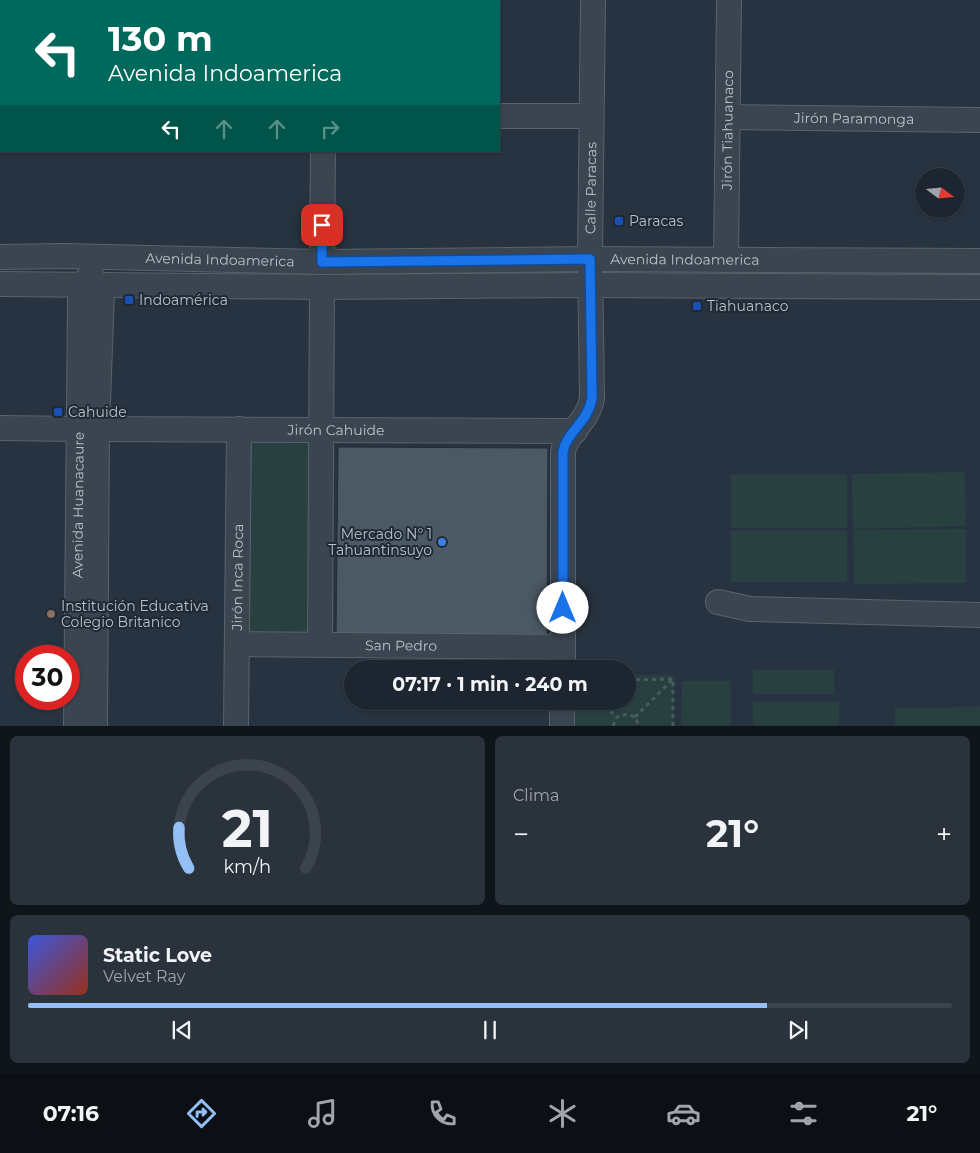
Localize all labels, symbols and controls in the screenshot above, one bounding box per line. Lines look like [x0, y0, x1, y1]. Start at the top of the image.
text: 130 m [108, 17, 213, 60]
icon: left [25, 20, 90, 85]
text: Avenida Indoamerica [108, 60, 342, 87]
street label: Jirón Tiahuanaco [718, 70, 737, 191]
street label: Jirón Paramonga [793, 109, 914, 128]
icon: left [157, 115, 185, 143]
icon: ahead [210, 115, 238, 143]
icon: ahead [263, 115, 291, 143]
icon: right [316, 115, 344, 143]
street label: Calle Paracas [581, 142, 600, 234]
north arrow [915, 168, 965, 218]
map controls [915, 168, 965, 218]
pin [301, 204, 343, 246]
icon: arrive [308, 211, 336, 239]
place label: Paracas [629, 212, 684, 230]
marker: Paracas [613, 215, 625, 227]
street label: Avenida Indoamerica [145, 249, 295, 270]
street label: Avenida Indoamerica [610, 250, 760, 269]
place label: Indoamérica [139, 291, 228, 309]
marker: Indoamérica [123, 294, 135, 306]
place label: Tiahuanaco [707, 297, 789, 315]
marker: Tiahuanaco [691, 300, 703, 312]
place label: Cahuide [68, 403, 127, 421]
marker: Cahuide [52, 406, 64, 418]
street label: Jirón Cahuide [287, 421, 384, 439]
street label: Avenida Huanacaure [68, 432, 88, 578]
street label: Jirón Inca Roca [228, 524, 247, 631]
place label: Mercado N° 1 Tahuantinsuyo [328, 525, 432, 559]
marker: Mercado N° 1 Tahuantinsuyo [436, 536, 448, 548]
position arrow [536, 581, 588, 633]
place label: Institución Educativa Colegio Britanico [61, 597, 209, 631]
marker: Institución Educativa Colegio Britanico [45, 608, 57, 620]
street label: San Pedro [365, 636, 437, 655]
speed limit sign: 30 [15, 645, 80, 710]
text: 07:17 · 1 min · 240 m [392, 673, 588, 696]
text: Clima [513, 786, 559, 805]
text: 21 [222, 797, 273, 860]
text: 21° [706, 810, 759, 857]
text: − [513, 817, 529, 851]
text: + [936, 817, 952, 851]
text: km/h [224, 856, 271, 877]
text: Static Love [103, 944, 212, 967]
text: Velvet Ray [103, 967, 185, 986]
icon: previous [168, 1016, 196, 1044]
icon: pause [476, 1016, 504, 1044]
icon: next [784, 1016, 812, 1044]
icon: directions [184, 1096, 219, 1131]
icon: music [305, 1096, 340, 1131]
icon: phone [425, 1096, 460, 1131]
icon: climate [545, 1096, 580, 1131]
icon: car [666, 1096, 701, 1131]
icon: filters [786, 1096, 821, 1131]
text: 07:16 [43, 1100, 99, 1127]
text: 21° [906, 1100, 937, 1127]

